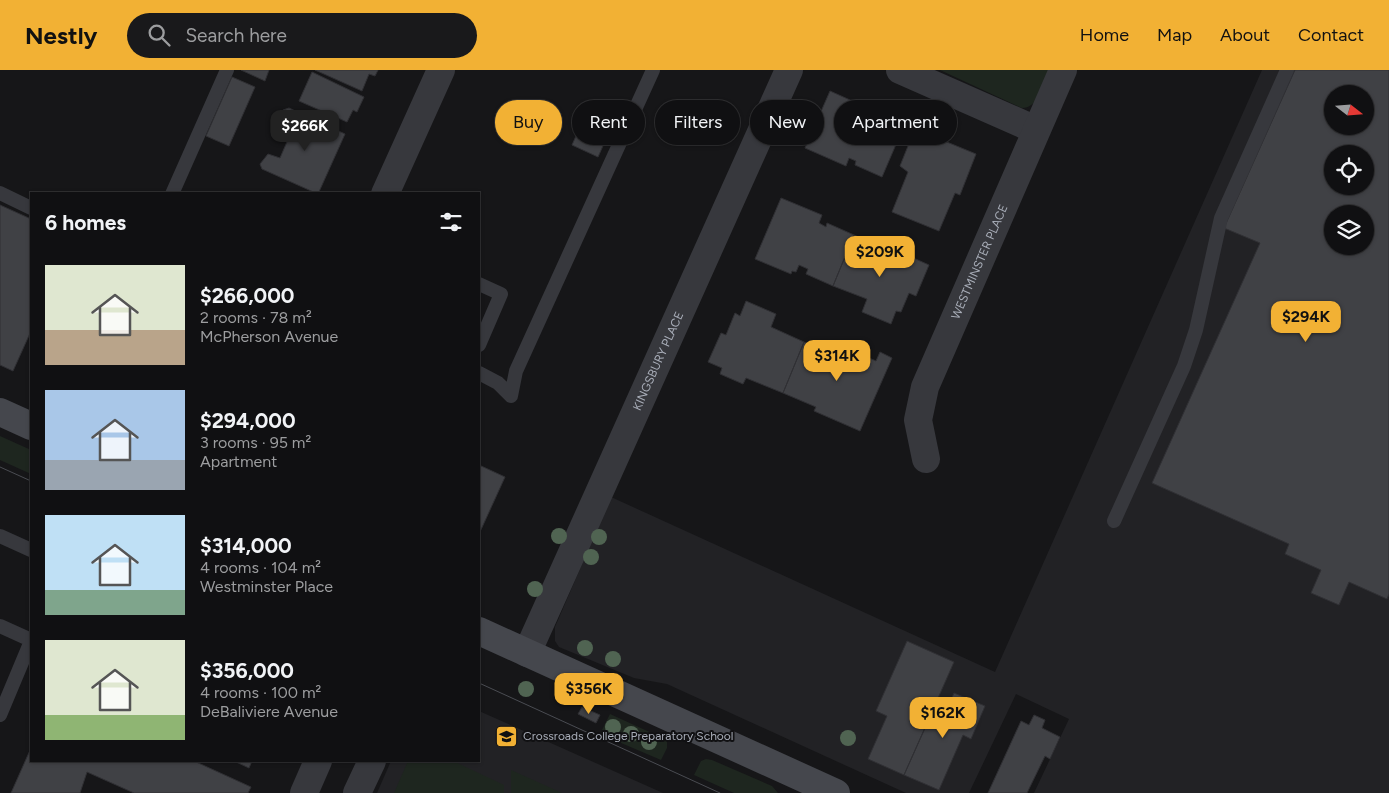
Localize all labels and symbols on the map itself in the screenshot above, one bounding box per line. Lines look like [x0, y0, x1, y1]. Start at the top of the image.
north arrow [1324, 85, 1374, 135]
pin: $266K [270, 109, 340, 152]
street label: WESTMINSTER PLACE [948, 202, 1011, 321]
pin: $209K [845, 236, 915, 278]
pin: $294K [1271, 300, 1341, 343]
street label: KINGSBURY PLACE [630, 310, 686, 413]
pin: $314K [802, 340, 872, 382]
pin: $356K [554, 672, 624, 715]
pin: $162K [908, 696, 978, 739]
school or university icon: Crossroads College Preparatory School [495, 724, 519, 748]
place label: Crossroads College Preparatory School [523, 729, 733, 743]

